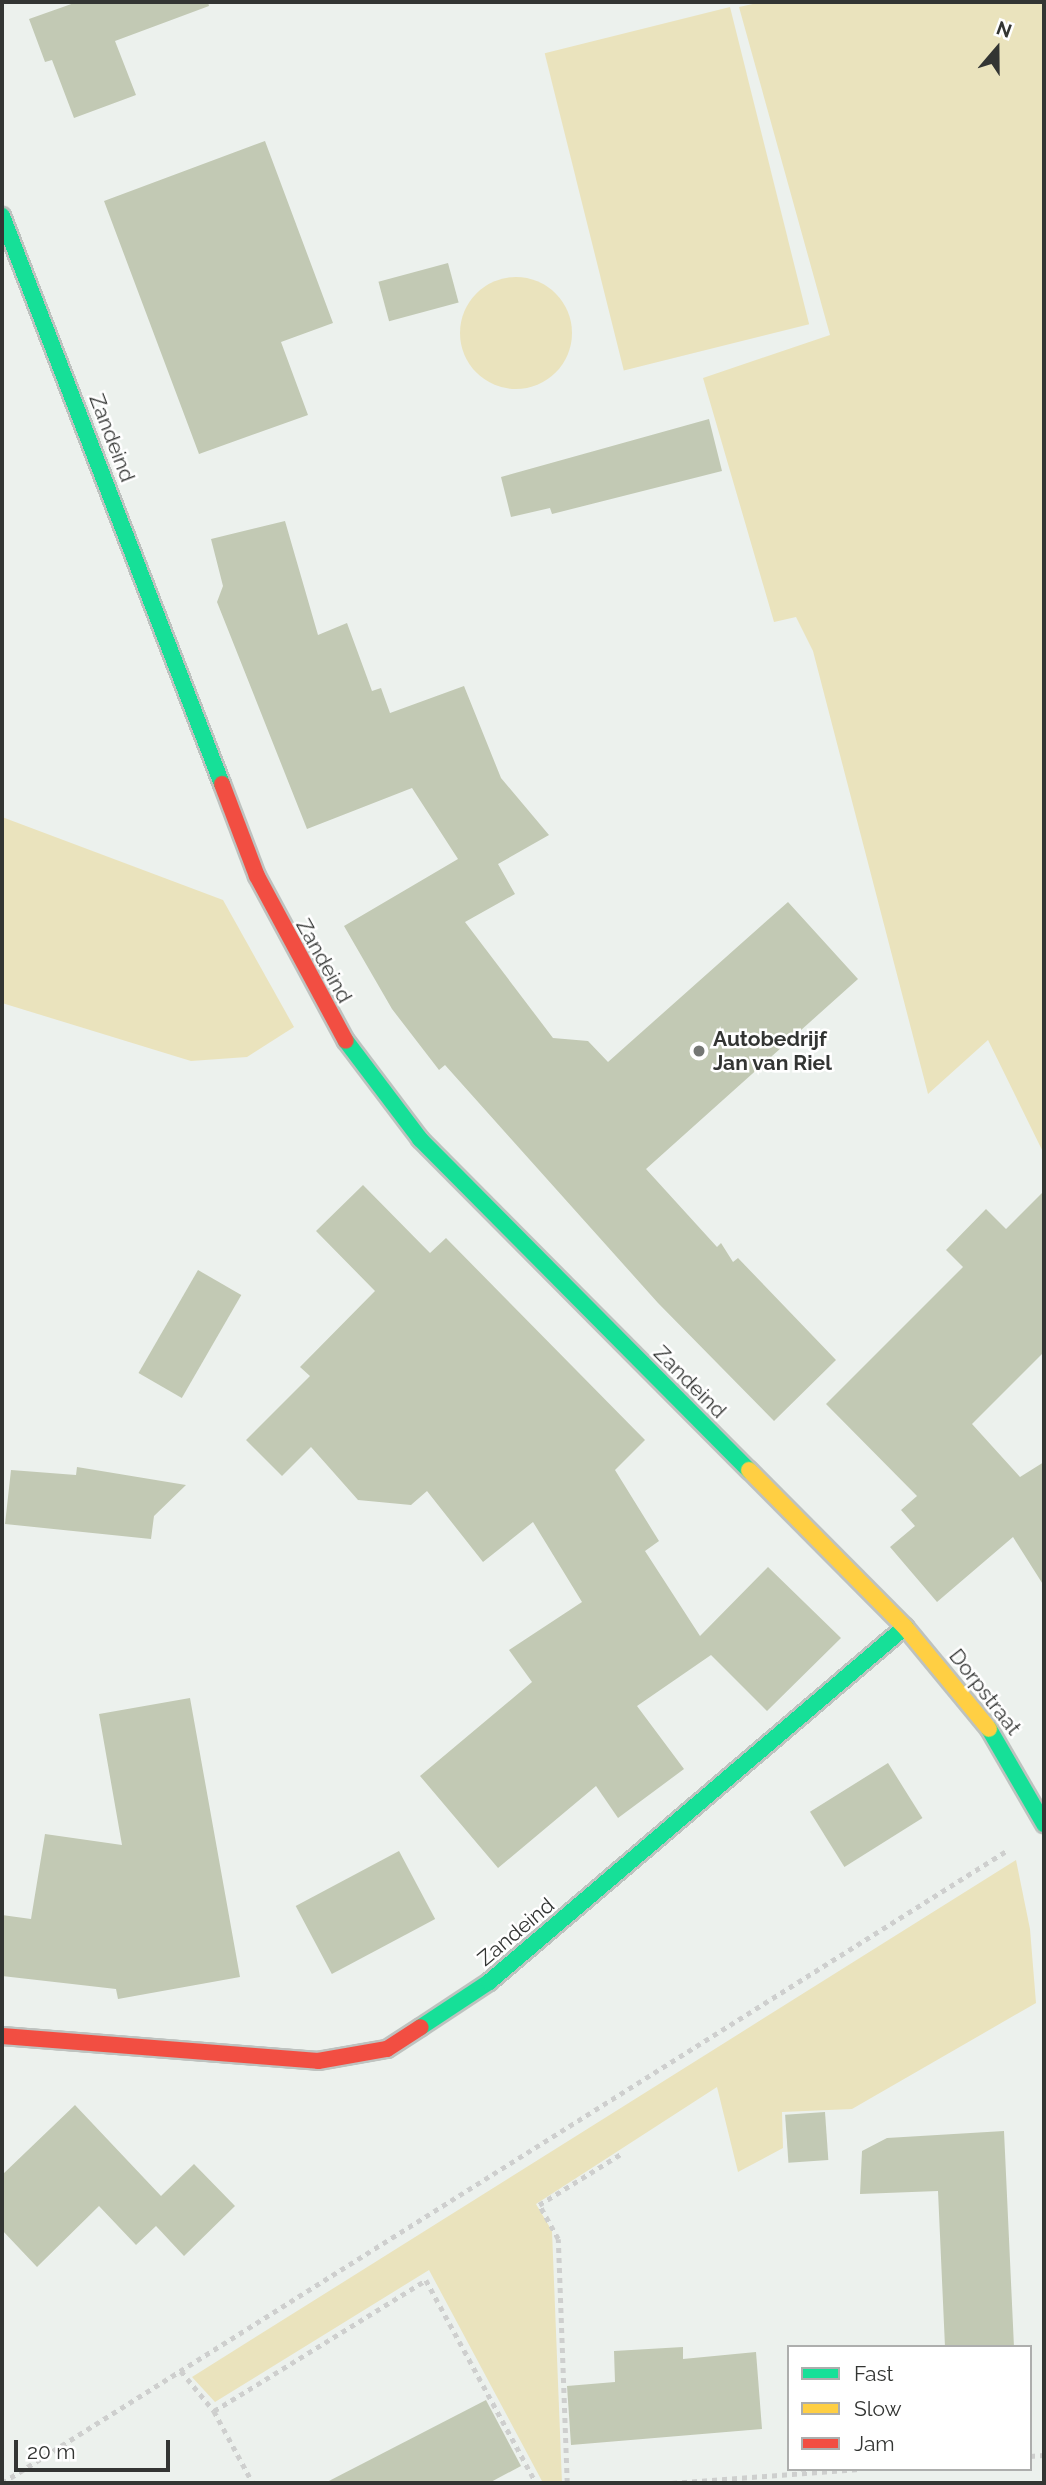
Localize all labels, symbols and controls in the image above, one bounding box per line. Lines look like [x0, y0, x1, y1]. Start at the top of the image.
north arrow [962, 14, 1032, 84]
text: N [994, 16, 1015, 42]
street label: Zandeind [84, 390, 140, 486]
street label: Zandeind [291, 915, 357, 1007]
place label: Autobedrijf Jan van Riel [713, 1026, 832, 1076]
marker: Autobedrijf Jan van Riel [691, 1043, 707, 1059]
street label: Zandeind [649, 1341, 731, 1423]
street label: Dorpstraat [944, 1644, 1026, 1740]
street label: Zandeind [473, 1893, 559, 1971]
legend [787, 2345, 1032, 2471]
text: Fast [854, 2361, 894, 2386]
text: Slow [854, 2396, 902, 2421]
scale bar [18, 2426, 173, 2470]
text: Jam [854, 2431, 895, 2456]
text: 20 m [27, 2439, 75, 2464]

